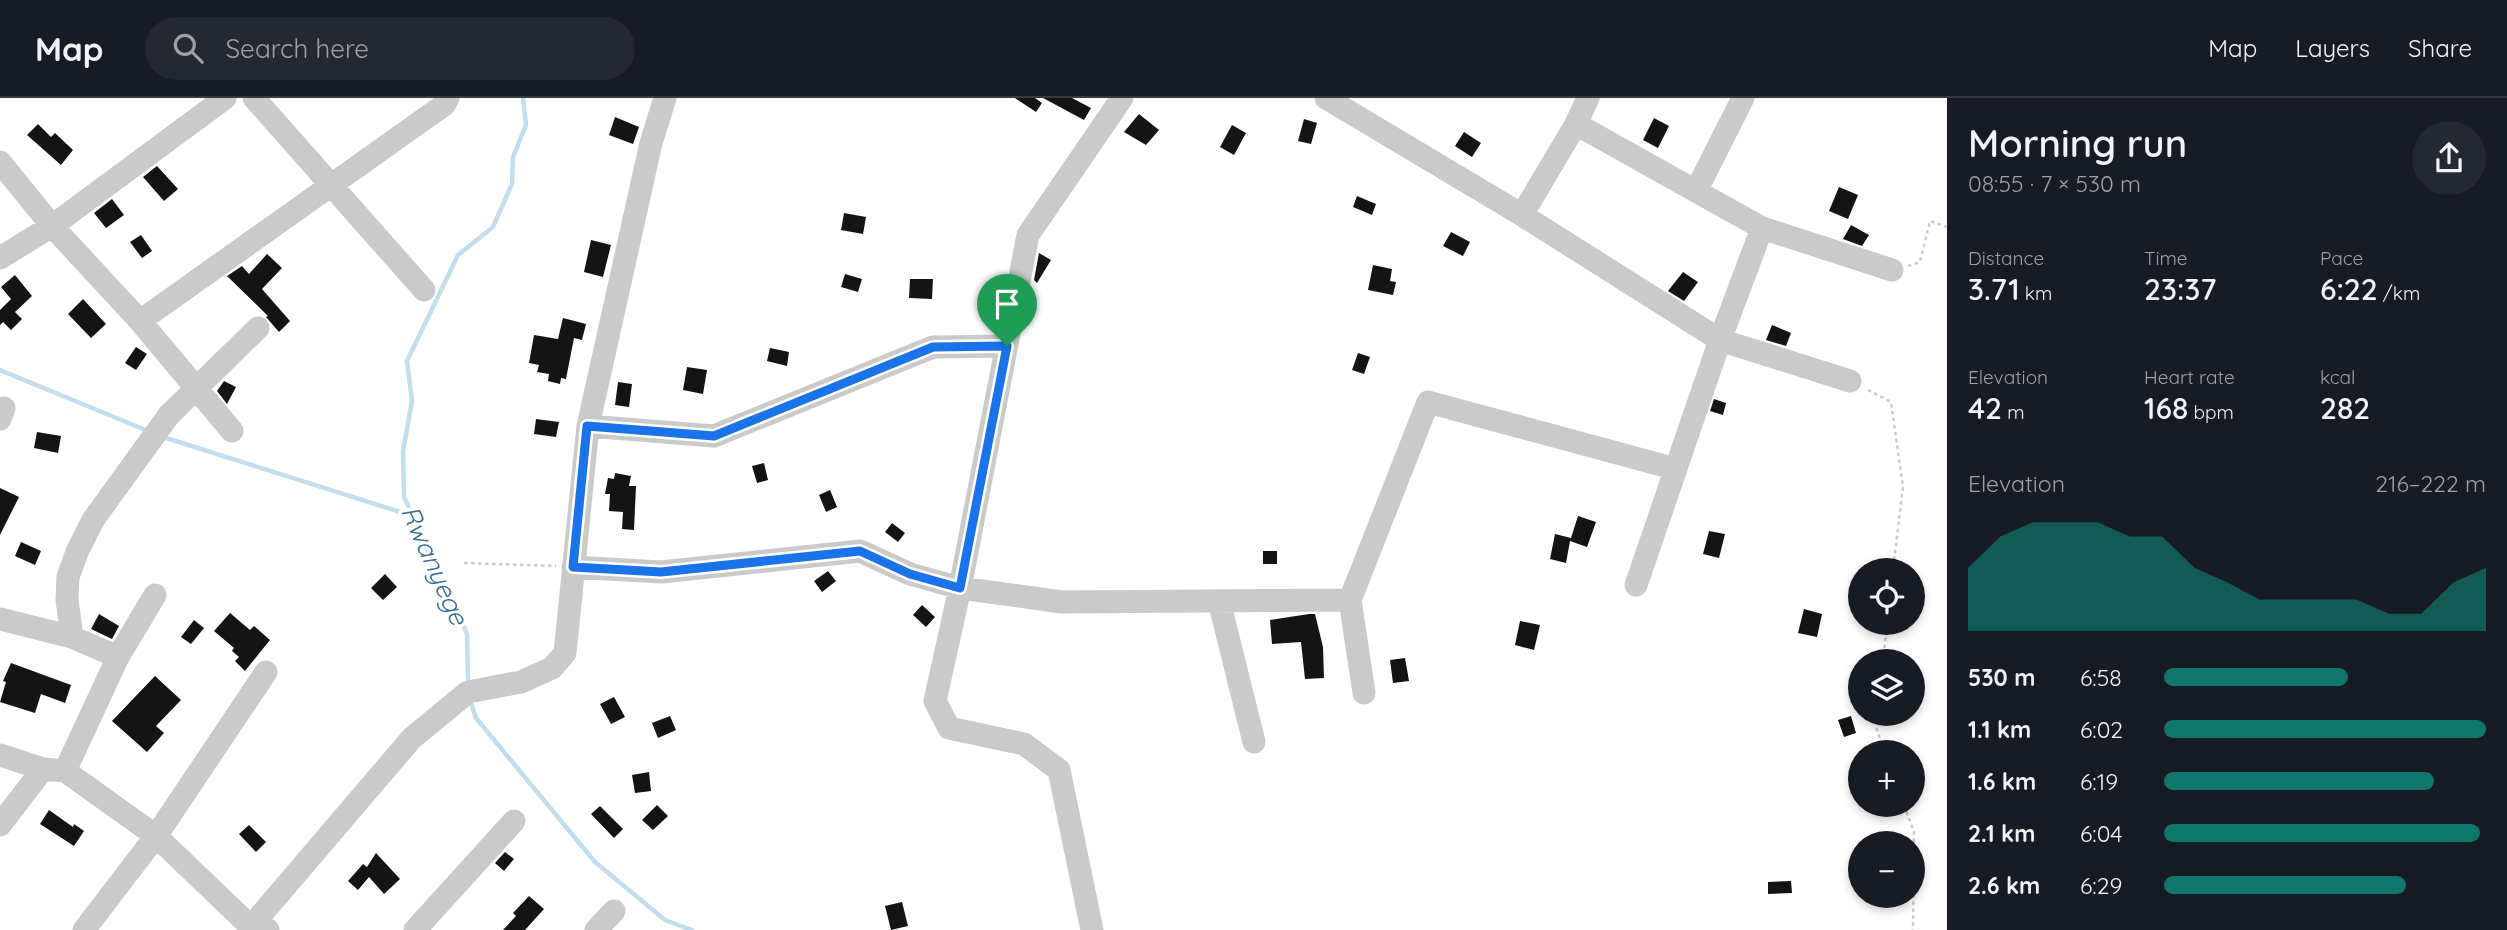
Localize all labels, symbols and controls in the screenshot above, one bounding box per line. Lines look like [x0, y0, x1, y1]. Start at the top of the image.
search box [145, 17, 635, 80]
text: Map [35, 28, 103, 69]
icon: search [169, 29, 207, 67]
text: Search here [225, 32, 369, 65]
text: Map [2208, 33, 2257, 63]
text: Layers [2295, 33, 2370, 63]
text: Share [2408, 33, 2472, 63]
text: Morning run [1968, 119, 2187, 167]
button: share [2412, 121, 2486, 195]
text: 08:55 · 7 × 530 m [1968, 169, 2141, 198]
text: Distance [1968, 246, 2044, 270]
text: Time [2144, 246, 2188, 270]
text: Pace [2320, 246, 2363, 270]
text: 3.71 [1968, 270, 2020, 308]
text: 23:37 [2144, 270, 2216, 308]
text: 6:22 [2320, 270, 2378, 308]
pin [977, 274, 1037, 346]
text: km [2020, 281, 2052, 305]
text: /km [2378, 281, 2420, 305]
icon: arrive [988, 285, 1026, 323]
text: Elevation [1968, 365, 2048, 389]
text: Heart rate [2144, 365, 2235, 389]
text: kcal [2320, 365, 2355, 389]
text: 42 [1968, 389, 2002, 427]
text: 168 [2144, 389, 2188, 427]
text: 282 [2320, 389, 2370, 427]
text: m [2002, 400, 2024, 424]
text: bpm [2188, 400, 2234, 424]
text: Elevation [1968, 469, 2065, 498]
text: 216–222 m [2375, 469, 2486, 498]
water label: Rwanyege [394, 500, 476, 631]
map controls [1848, 558, 1925, 908]
button: locate [1848, 558, 1925, 635]
button: layers [1848, 649, 1925, 726]
text: 530 m [1968, 663, 2035, 692]
text: 6:58 [2080, 663, 2122, 692]
text: 1.1 km [1968, 715, 2031, 744]
text: 6:02 [2080, 715, 2123, 744]
button: + [1848, 740, 1925, 817]
text: 1.6 km [1968, 767, 2036, 796]
text: 6:19 [2080, 767, 2118, 796]
text: 2.1 km [1968, 819, 2035, 848]
text: 6:04 [2080, 819, 2122, 848]
button: − [1848, 831, 1925, 908]
text: 2.6 km [1968, 871, 2040, 900]
text: 6:29 [2080, 871, 2122, 900]

